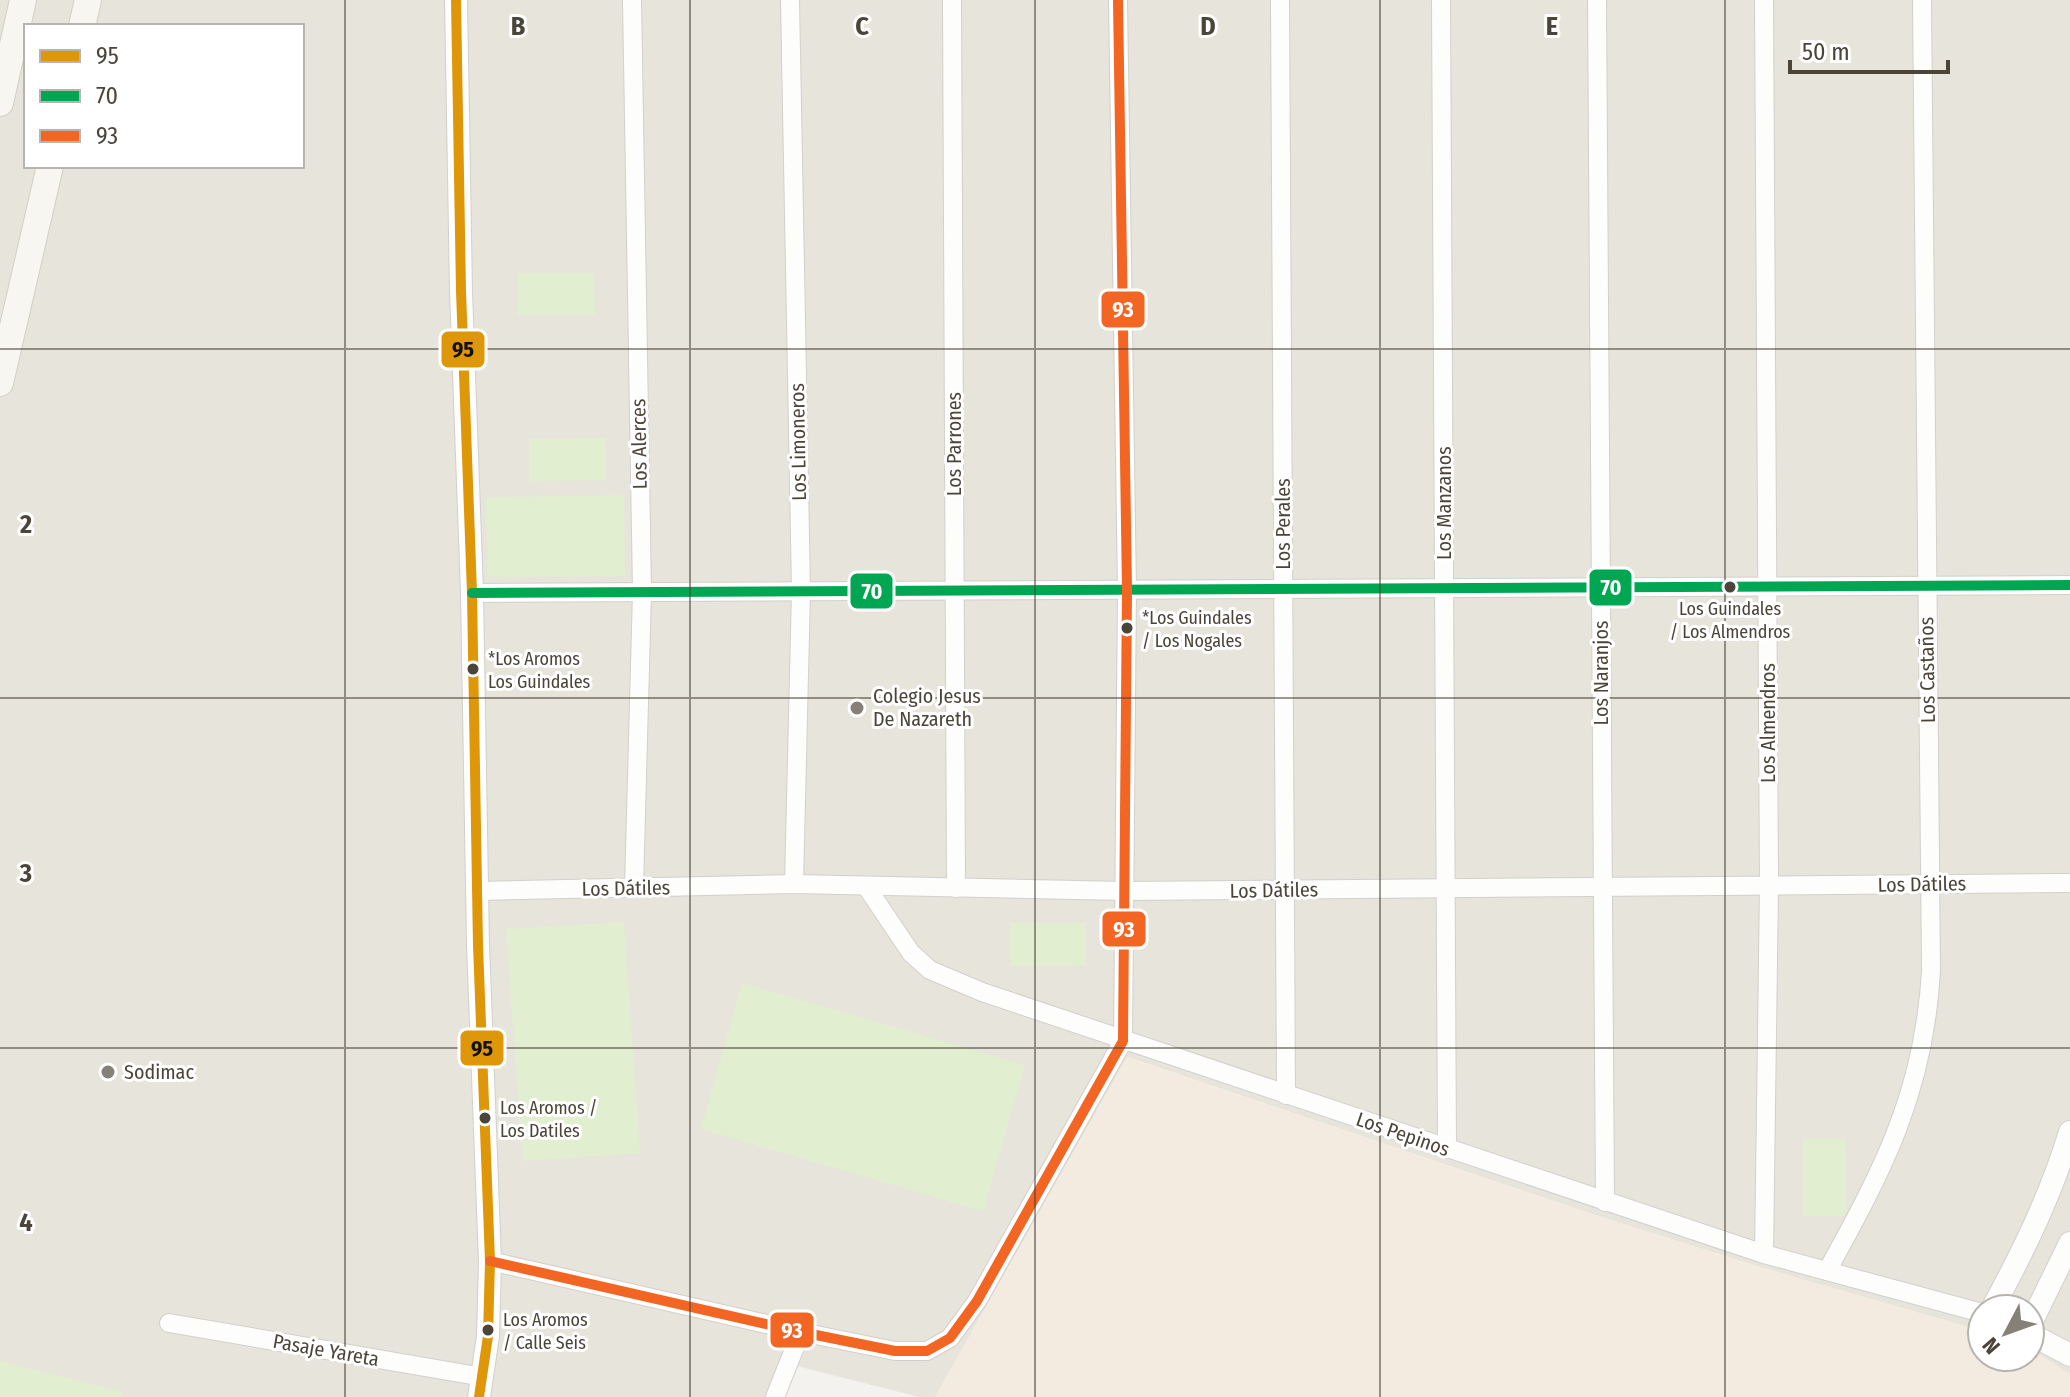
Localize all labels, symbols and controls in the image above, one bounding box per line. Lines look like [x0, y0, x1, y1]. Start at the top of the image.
text: B [511, 11, 526, 42]
text: C [855, 11, 869, 42]
text: D [1200, 11, 1216, 42]
text: E [1546, 11, 1558, 42]
legend [24, 24, 304, 168]
scale bar [1790, 24, 1948, 74]
text: 50 m [1802, 38, 1850, 66]
text: 95 [96, 42, 119, 70]
text: 70 [96, 82, 118, 110]
text: 93 [96, 122, 118, 150]
line badge: 93 [1100, 290, 1146, 329]
text: 93 [1112, 296, 1134, 323]
line badge: 95 [440, 330, 486, 369]
text: 95 [452, 336, 474, 363]
street label: Los Limoneros [785, 383, 811, 501]
street label: Los Parrones [942, 392, 966, 496]
street label: Los Alerces [626, 398, 652, 490]
street label: Los Manzanos [1432, 446, 1456, 560]
street label: Los Perales [1271, 478, 1295, 570]
text: 2 [19, 509, 32, 540]
line badge: 70 [1588, 568, 1633, 607]
line badge: 70 [849, 572, 894, 610]
text: 70 [1600, 574, 1622, 601]
text: 70 [861, 578, 883, 605]
marker: Los Guindales / Los Almendros [1722, 579, 1738, 595]
place label: Los Guindales / Los Almendros [1670, 598, 1791, 643]
place label: *Los Guindales / Los Nogales [1142, 607, 1252, 652]
street label: Los Castaños [1914, 617, 1940, 723]
marker: *Los Guindales / Los Nogales [1119, 620, 1135, 636]
street label: Los Naranjos [1589, 621, 1613, 725]
place label: *Los Aromos Los Guindales [488, 648, 591, 693]
marker: *Los Aromos Los Guindales [465, 661, 481, 677]
street label: Los Almendros [1756, 663, 1780, 783]
place label: Colegio Jesus De Nazareth [873, 684, 981, 731]
marker: Colegio Jesus De Nazareth [848, 699, 866, 717]
text: 3 [19, 858, 32, 889]
street label: Los Dátiles [1878, 871, 1966, 897]
street label: Los Dátiles [582, 875, 670, 901]
street label: Los Dátiles [1230, 877, 1318, 903]
line badge: 93 [1101, 910, 1147, 948]
text: 93 [1113, 916, 1135, 943]
line badge: 95 [459, 1029, 505, 1067]
text: 95 [471, 1035, 493, 1062]
place label: Sodimac [124, 1060, 194, 1084]
marker: Sodimac [99, 1063, 117, 1081]
place label: Los Aromos / Los Datiles [500, 1097, 597, 1142]
street label: Los Pepinos [1353, 1107, 1453, 1161]
marker: Los Aromos / Los Datiles [477, 1110, 493, 1126]
text: 4 [19, 1207, 33, 1238]
north arrow [1966, 1293, 2046, 1373]
place label: Los Aromos / Calle Seis [503, 1309, 588, 1354]
line badge: 93 [769, 1311, 815, 1349]
text: 93 [781, 1317, 803, 1344]
marker: Los Aromos / Calle Seis [480, 1322, 496, 1338]
street label: Pasaje Yareta [271, 1329, 381, 1371]
text: N [1977, 1332, 2006, 1360]

